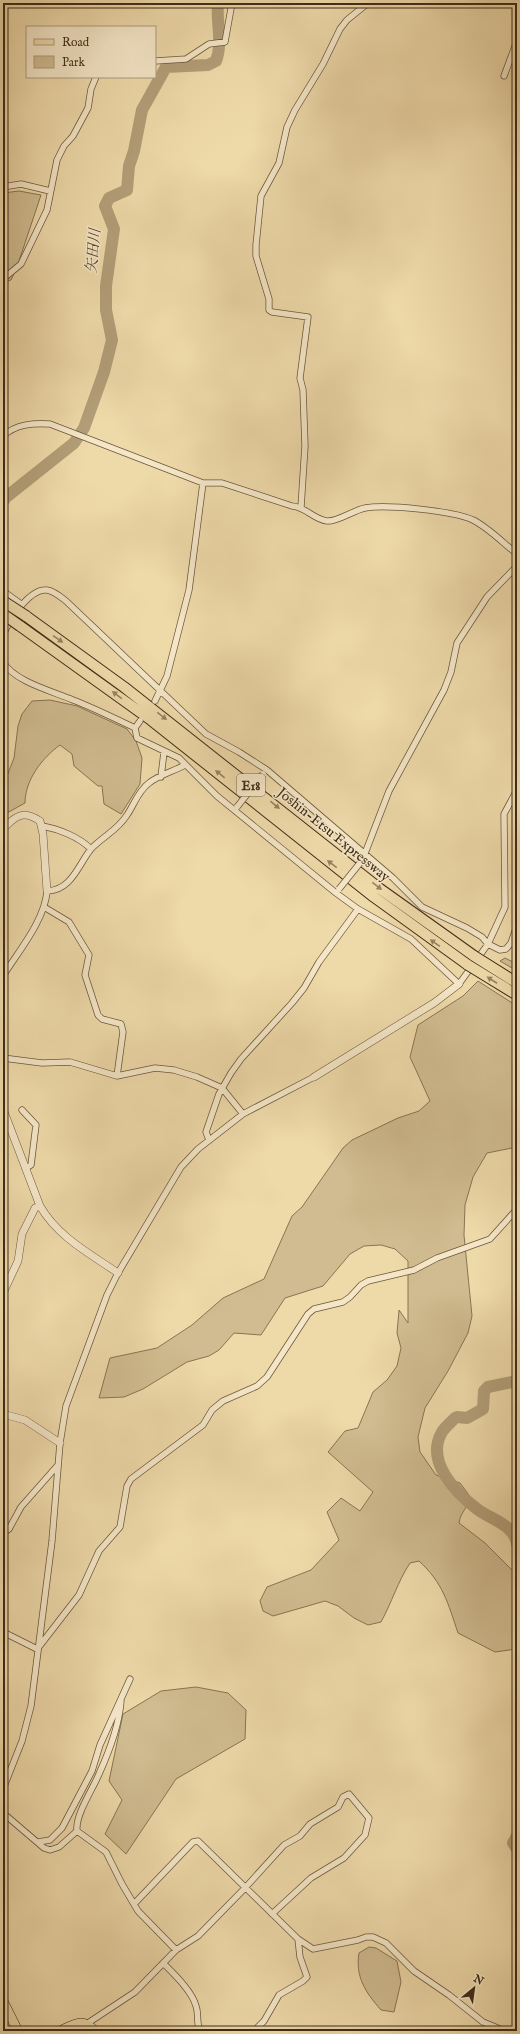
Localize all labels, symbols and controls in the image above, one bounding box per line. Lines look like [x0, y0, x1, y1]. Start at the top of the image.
legend [26, 26, 156, 78]
text: Road [62, 35, 90, 50]
text: Park [62, 55, 85, 70]
water label: 矢田川 [82, 226, 105, 274]
one-way arrow [52, 635, 63, 643]
one-way arrow [111, 691, 122, 699]
one-way arrow [157, 711, 168, 720]
one-way arrow [214, 770, 225, 778]
road number: E18 [237, 774, 265, 796]
street label: Joshin-Etsu Expressway [272, 782, 394, 886]
one-way arrow [270, 801, 281, 809]
one-way arrow [327, 860, 338, 868]
one-way arrow [371, 882, 382, 890]
one-way arrow [430, 939, 441, 947]
one-way arrow [486, 977, 498, 984]
north arrow [454, 1968, 494, 2008]
text: N [470, 1971, 486, 1989]

